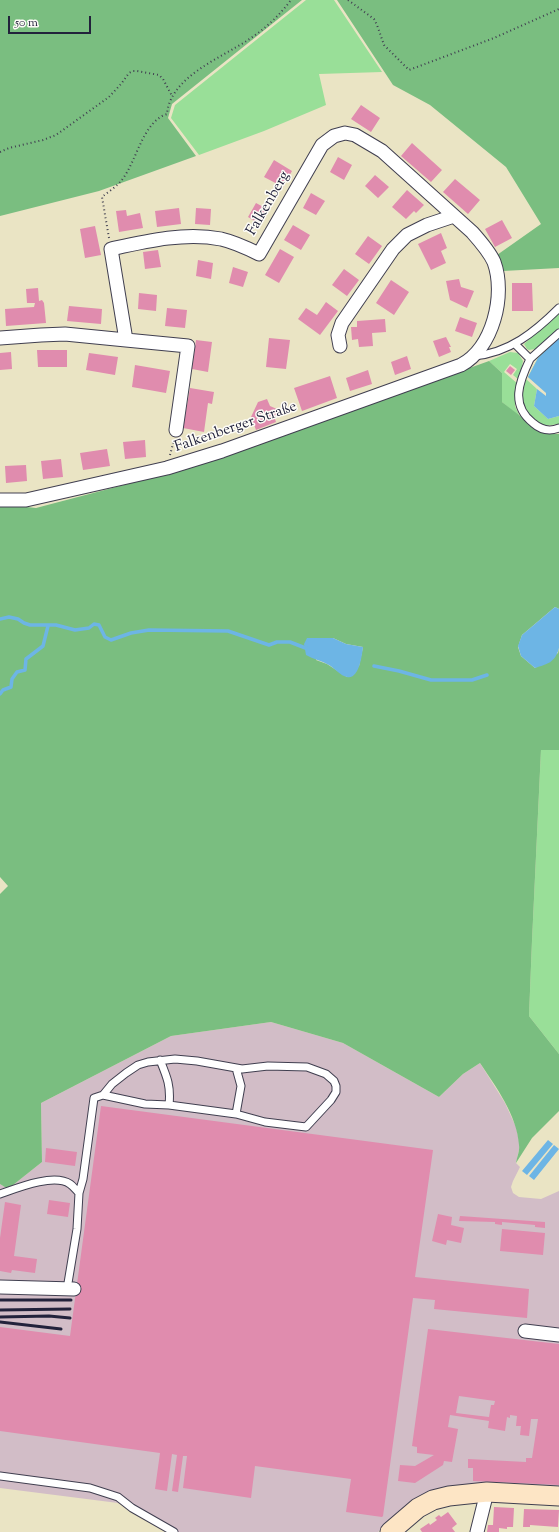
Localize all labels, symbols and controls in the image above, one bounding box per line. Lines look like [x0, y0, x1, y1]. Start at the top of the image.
scale bar [10, 8, 93, 34]
text: 50 m [15, 14, 38, 32]
street label: Falkenberg [243, 169, 295, 239]
street label: Falkenberger Straße [172, 399, 300, 457]

